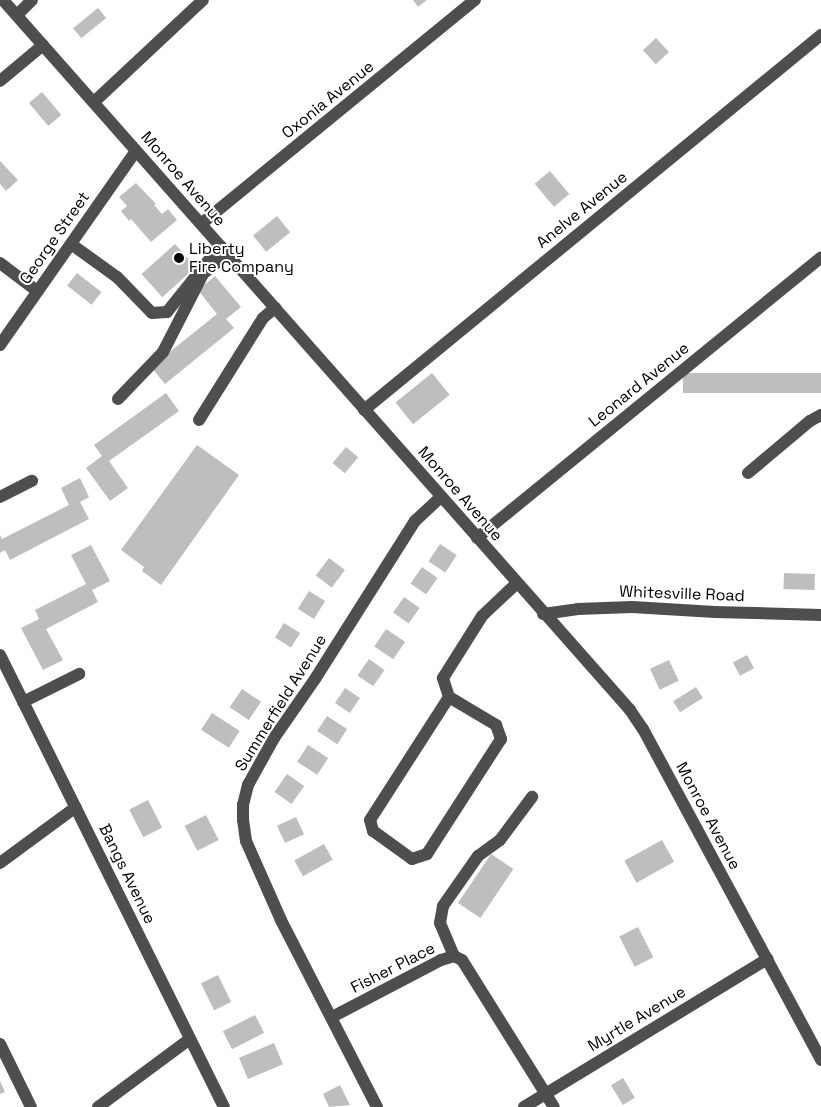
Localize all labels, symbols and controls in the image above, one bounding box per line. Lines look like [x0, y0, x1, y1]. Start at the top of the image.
street label: Oxonia Avenue [278, 57, 378, 143]
street label: Monroe Avenue [137, 128, 229, 230]
street label: Anelve Avenue [533, 167, 631, 253]
street label: George Street [16, 188, 94, 288]
place label: Liberty Fire Company [189, 239, 294, 277]
marker: Liberty Fire Company [173, 252, 185, 264]
street label: Leonard Avenue [585, 339, 693, 431]
street label: Monroe Avenue [414, 443, 506, 545]
street label: Whitesville Road [619, 582, 745, 606]
street label: Summerfield Avenue [231, 631, 331, 775]
street label: Monroe Avenue [672, 759, 744, 873]
street label: Bangs Avenue [95, 821, 159, 927]
street label: Fisher Place [348, 939, 438, 997]
street label: Myrtle Avenue [584, 982, 690, 1056]

